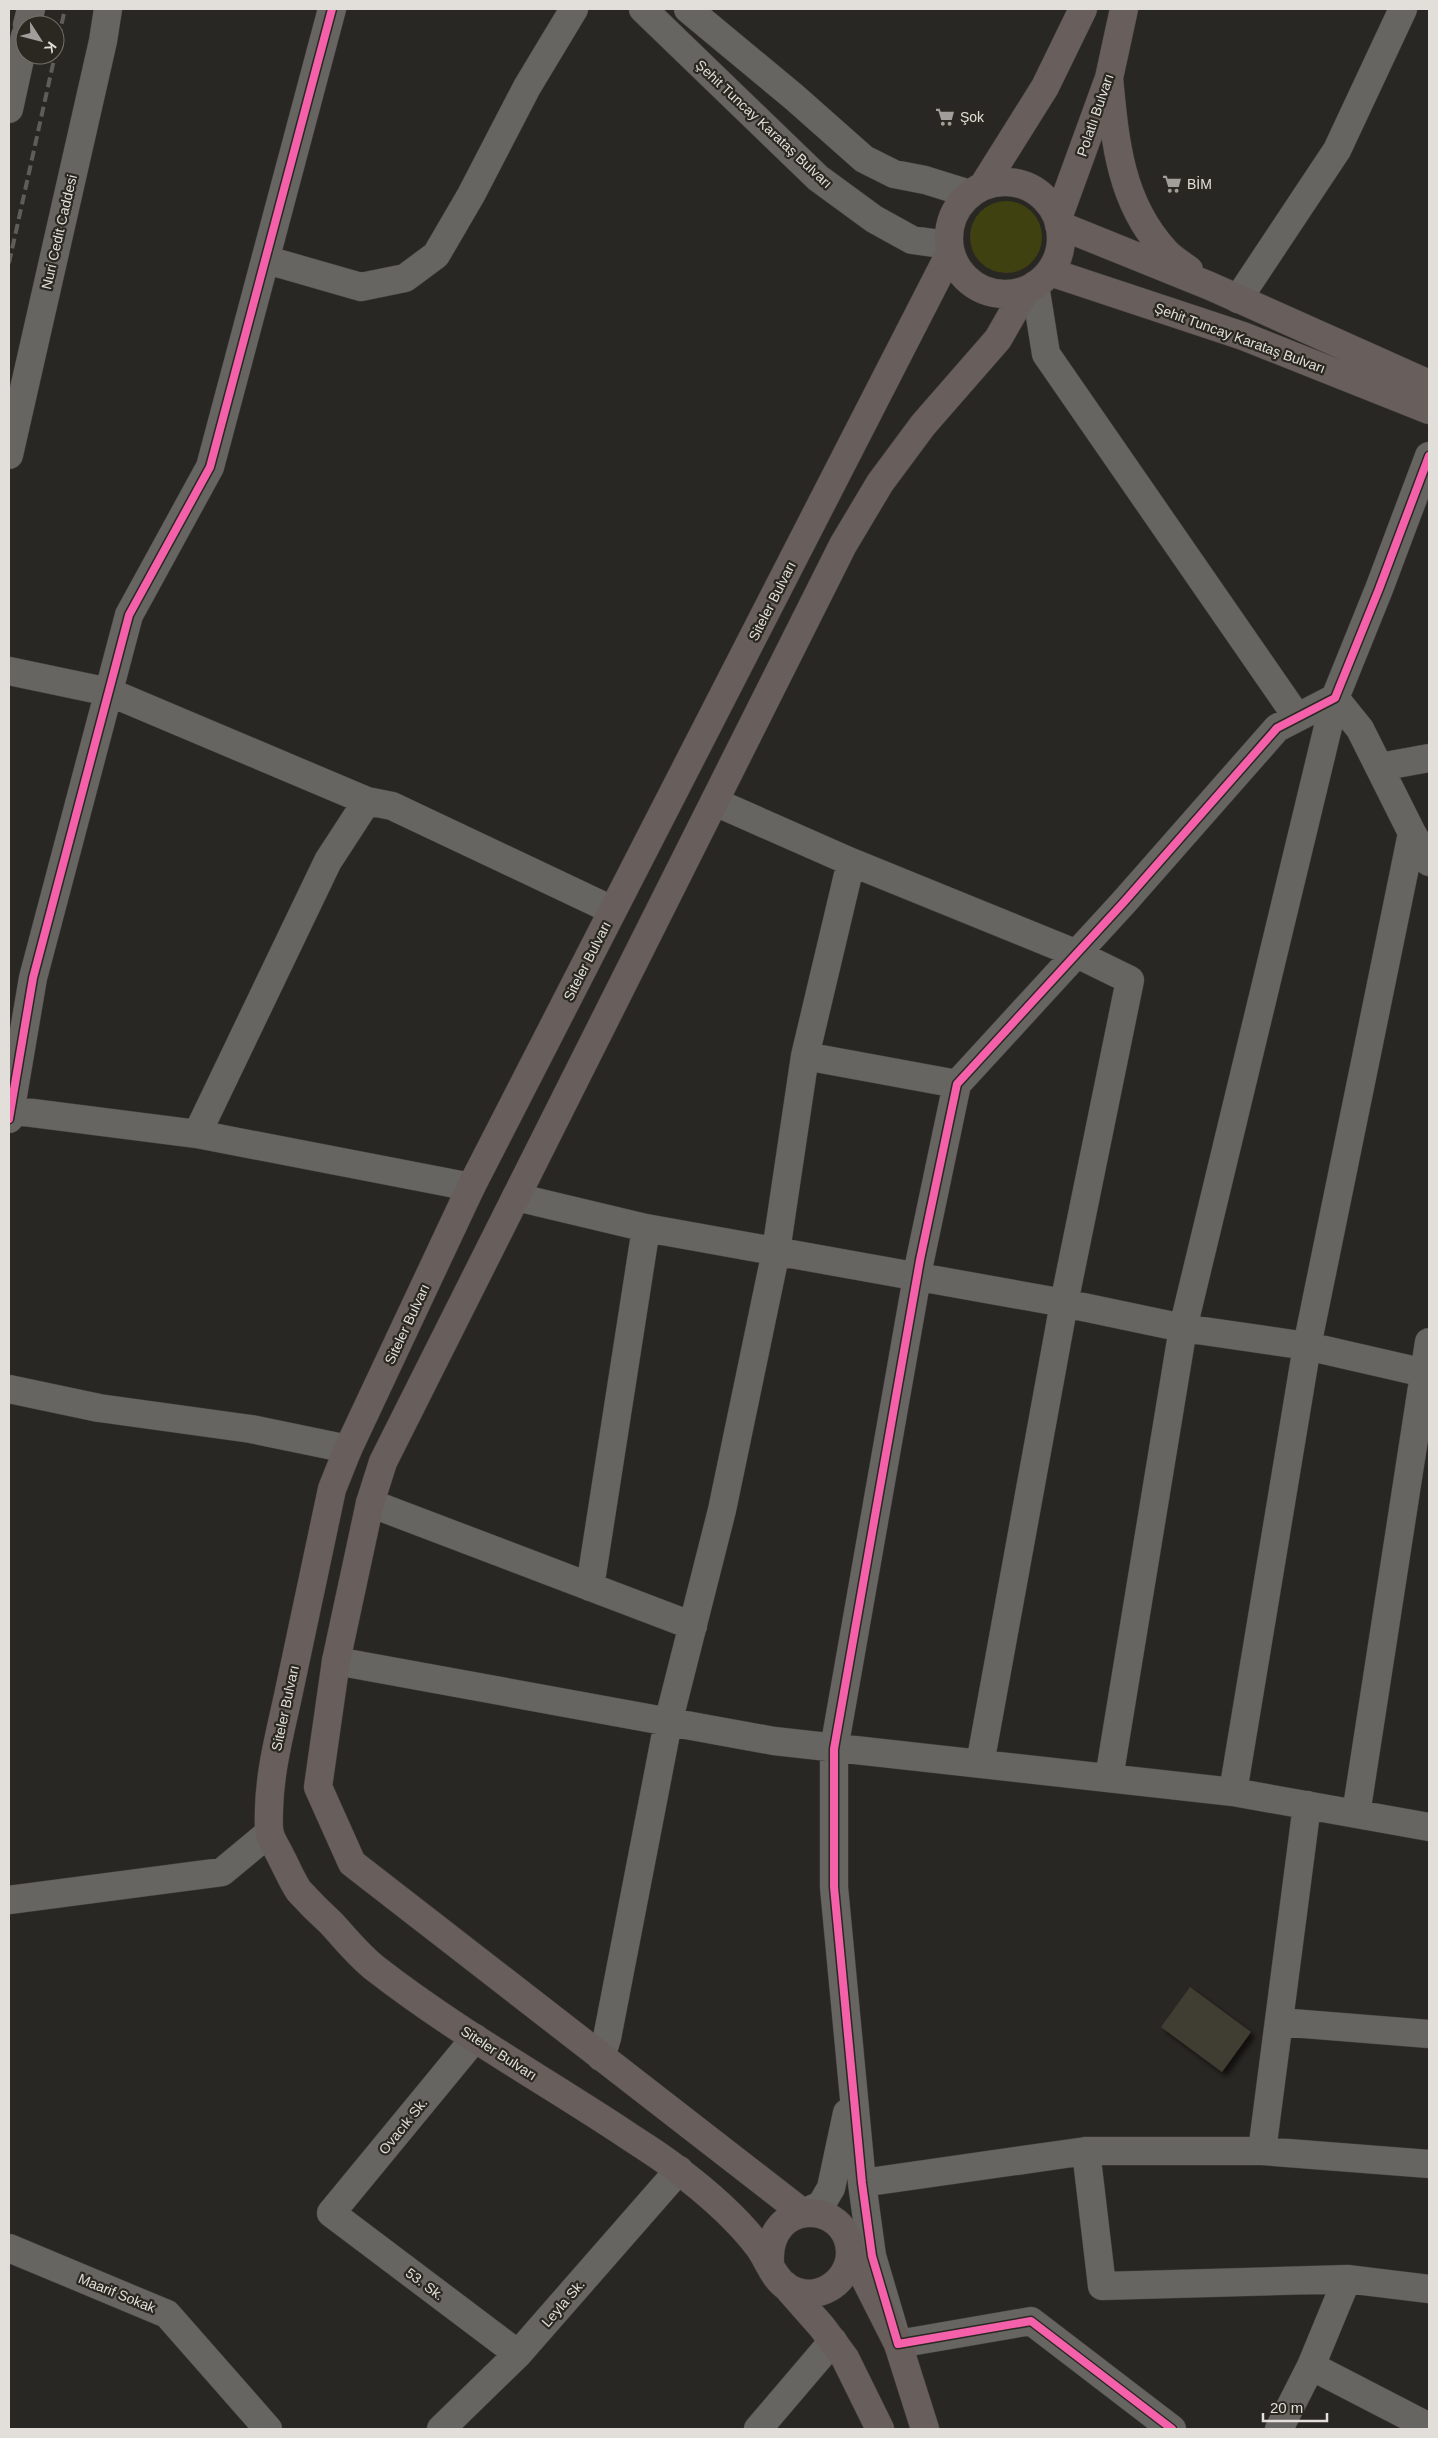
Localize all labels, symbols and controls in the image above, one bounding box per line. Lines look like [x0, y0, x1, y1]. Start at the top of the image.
north arrow [15, 15, 65, 65]
text: K [41, 39, 60, 56]
street label: Şehit Tuncay Karataş Bulvarı [693, 57, 835, 191]
street label: Polatlı Bulvarı [1073, 72, 1117, 158]
supermarket icon: Şok [934, 106, 956, 128]
place label: Şok [960, 109, 985, 125]
street label: Nuri Cedit Caddesi [38, 173, 80, 291]
supermarket icon: BİM [1161, 173, 1183, 195]
place label: BİM [1187, 175, 1212, 192]
street label: Şehit Tuncay Karataş Bulvarı [1152, 300, 1328, 376]
street label: Siteler Bulvarı [745, 559, 799, 643]
street label: Siteler Bulvarı [560, 919, 614, 1003]
street label: Siteler Bulvarı [381, 1281, 433, 1367]
street label: Siteler Bulvarı [268, 1664, 302, 1752]
street label: Siteler Bulvarı [458, 2023, 540, 2083]
street label: Ovacık Sk. [375, 2095, 431, 2157]
street label: 53. Sk. [403, 2264, 447, 2304]
street label: Maarif Sokak [76, 2270, 159, 2316]
street label: Leyla Sk. [538, 2276, 588, 2330]
scale bar [1263, 2390, 1327, 2422]
text: 20 m [1270, 2399, 1303, 2416]

